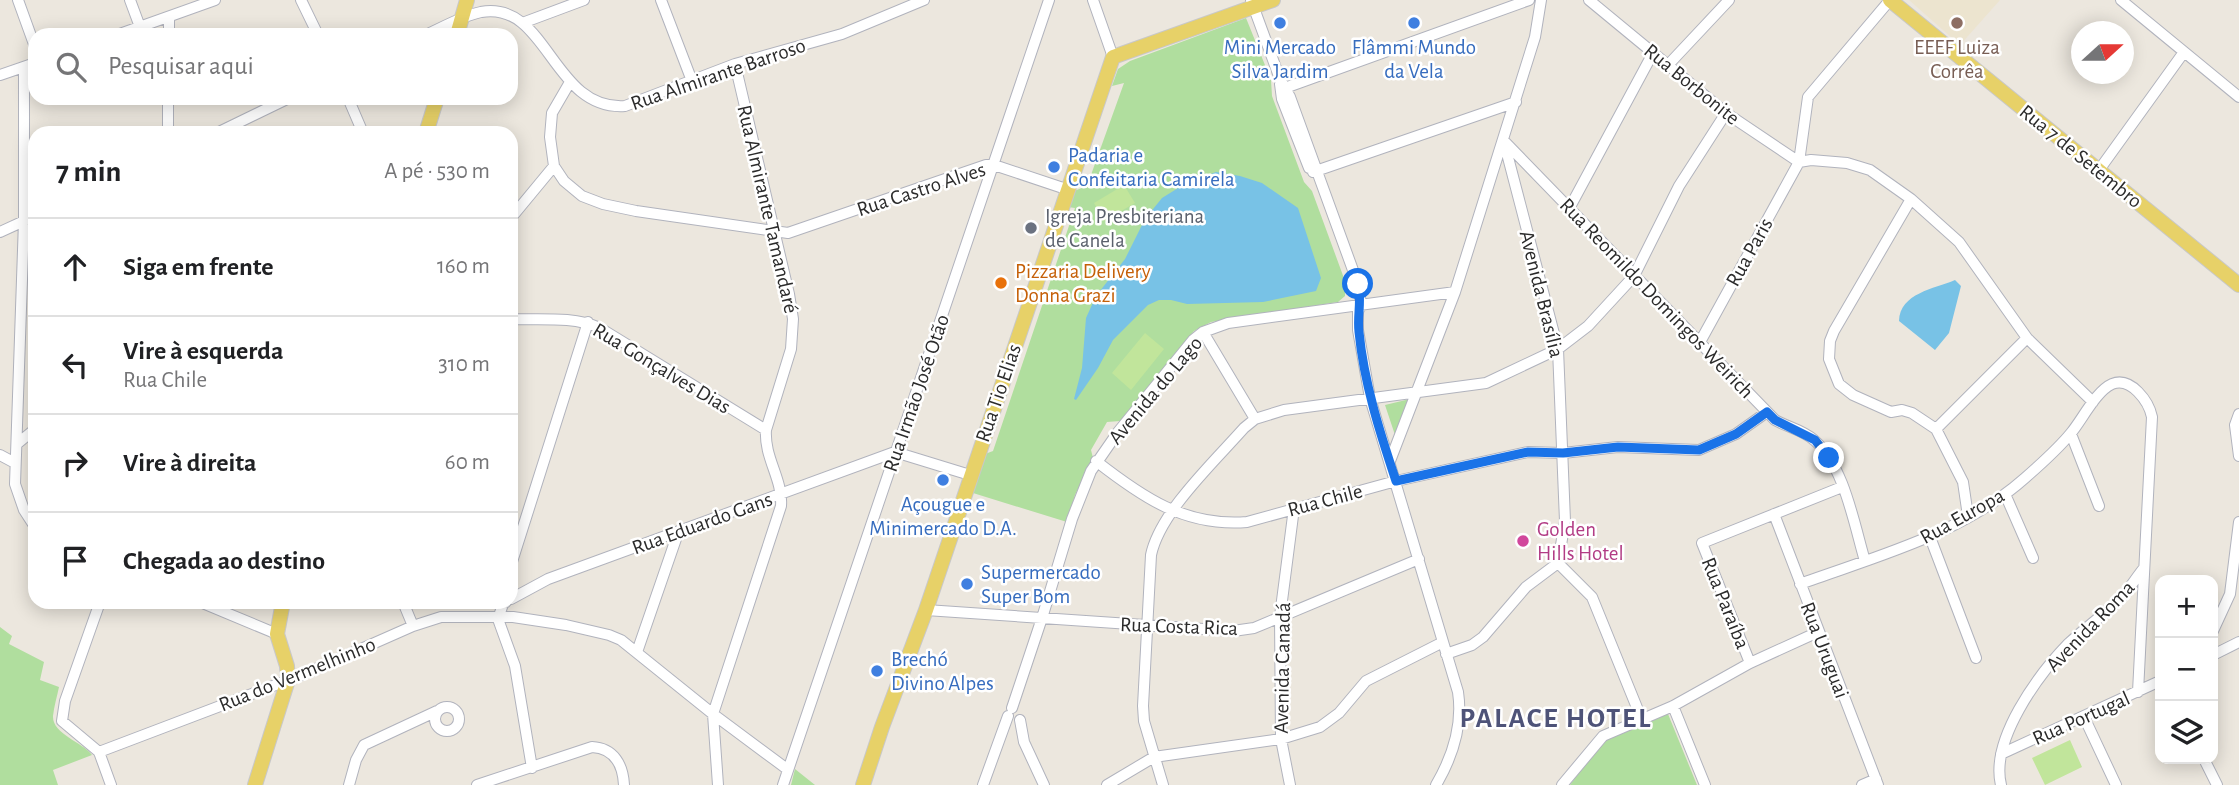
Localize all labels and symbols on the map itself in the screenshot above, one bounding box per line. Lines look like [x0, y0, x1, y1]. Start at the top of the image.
marker: Mini Mercado Silva Jardim [1272, 15, 1288, 31]
marker: Flâmmi Mundo da Vela [1406, 15, 1422, 31]
marker: EEEF Luiza Corrêa [1949, 15, 1965, 31]
north arrow [2071, 21, 2134, 84]
street label: Rua Almirante Barroso [628, 35, 808, 114]
place label: Mini Mercado Silva Jardim [1224, 37, 1336, 82]
place label: Flâmmi Mundo da Vela [1352, 37, 1476, 82]
place label: EEEF Luiza Corrêa [1914, 37, 2000, 82]
street label: Rua Borbonite [1640, 40, 1743, 129]
street label: Rua 7 de Setembro [2015, 101, 2146, 212]
street label: Rua Almirante Tamandaré [733, 103, 802, 315]
place label: Padaria e Confeitaria Camirela [1068, 145, 1235, 190]
street label: Rua Castro Alves [854, 159, 988, 220]
marker: Padaria e Confeitaria Camirela [1046, 159, 1062, 175]
street label: Rua Reomildo Domingos Weirich [1556, 194, 1758, 402]
place label: Igreja Presbiteriana de Canela [1045, 206, 1204, 251]
street label: Rua Paris [1722, 215, 1777, 290]
marker: Igreja Presbiteriana de Canela [1023, 220, 1039, 236]
street label: Avenida Brasília [1516, 228, 1568, 360]
place label: Pizzaria Delivery Donna Grazi [1015, 261, 1151, 306]
route start [1342, 268, 1373, 299]
marker: Pizzaria Delivery Donna Grazi [993, 275, 1009, 291]
street label: Rua Irmão José Otão [880, 312, 953, 475]
street label: Rua Gonçalves Dias [589, 319, 734, 418]
street label: Avenida do Lago [1104, 332, 1206, 448]
street label: Rua Tio Elias [972, 341, 1025, 445]
route end [1813, 442, 1844, 473]
marker: Açougue e Minimercado D.A. [935, 472, 951, 488]
street label: Rua Chile [1285, 480, 1365, 521]
street label: Rua Europa [1917, 485, 2008, 548]
street label: Rua Eduardo Gans [629, 488, 775, 559]
place label: Açougue e Minimercado D.A. [869, 494, 1017, 539]
place label: Golden Hills Hotel [1537, 519, 1624, 564]
marker: Golden Hills Hotel [1515, 533, 1531, 549]
street label: Rua Paraíba [1698, 554, 1754, 652]
place label: Supermercado Super Bom [981, 562, 1101, 607]
marker: Supermercado Super Bom [959, 576, 975, 592]
street label: Avenida Roma [2042, 577, 2139, 676]
street label: Rua Uruguai [1797, 599, 1852, 701]
street label: Avenida Canadá [1271, 602, 1294, 734]
street label: Rua Costa Rica [1120, 614, 1239, 639]
street label: Rua do Vermelhinho [216, 633, 378, 715]
place label: Brechó Divino Alpes [891, 649, 994, 694]
marker: Brechó Divino Alpes [869, 663, 885, 679]
street label: Rua Portugal [2029, 688, 2133, 749]
district label: PALACE HOTEL [1459, 705, 1653, 733]

